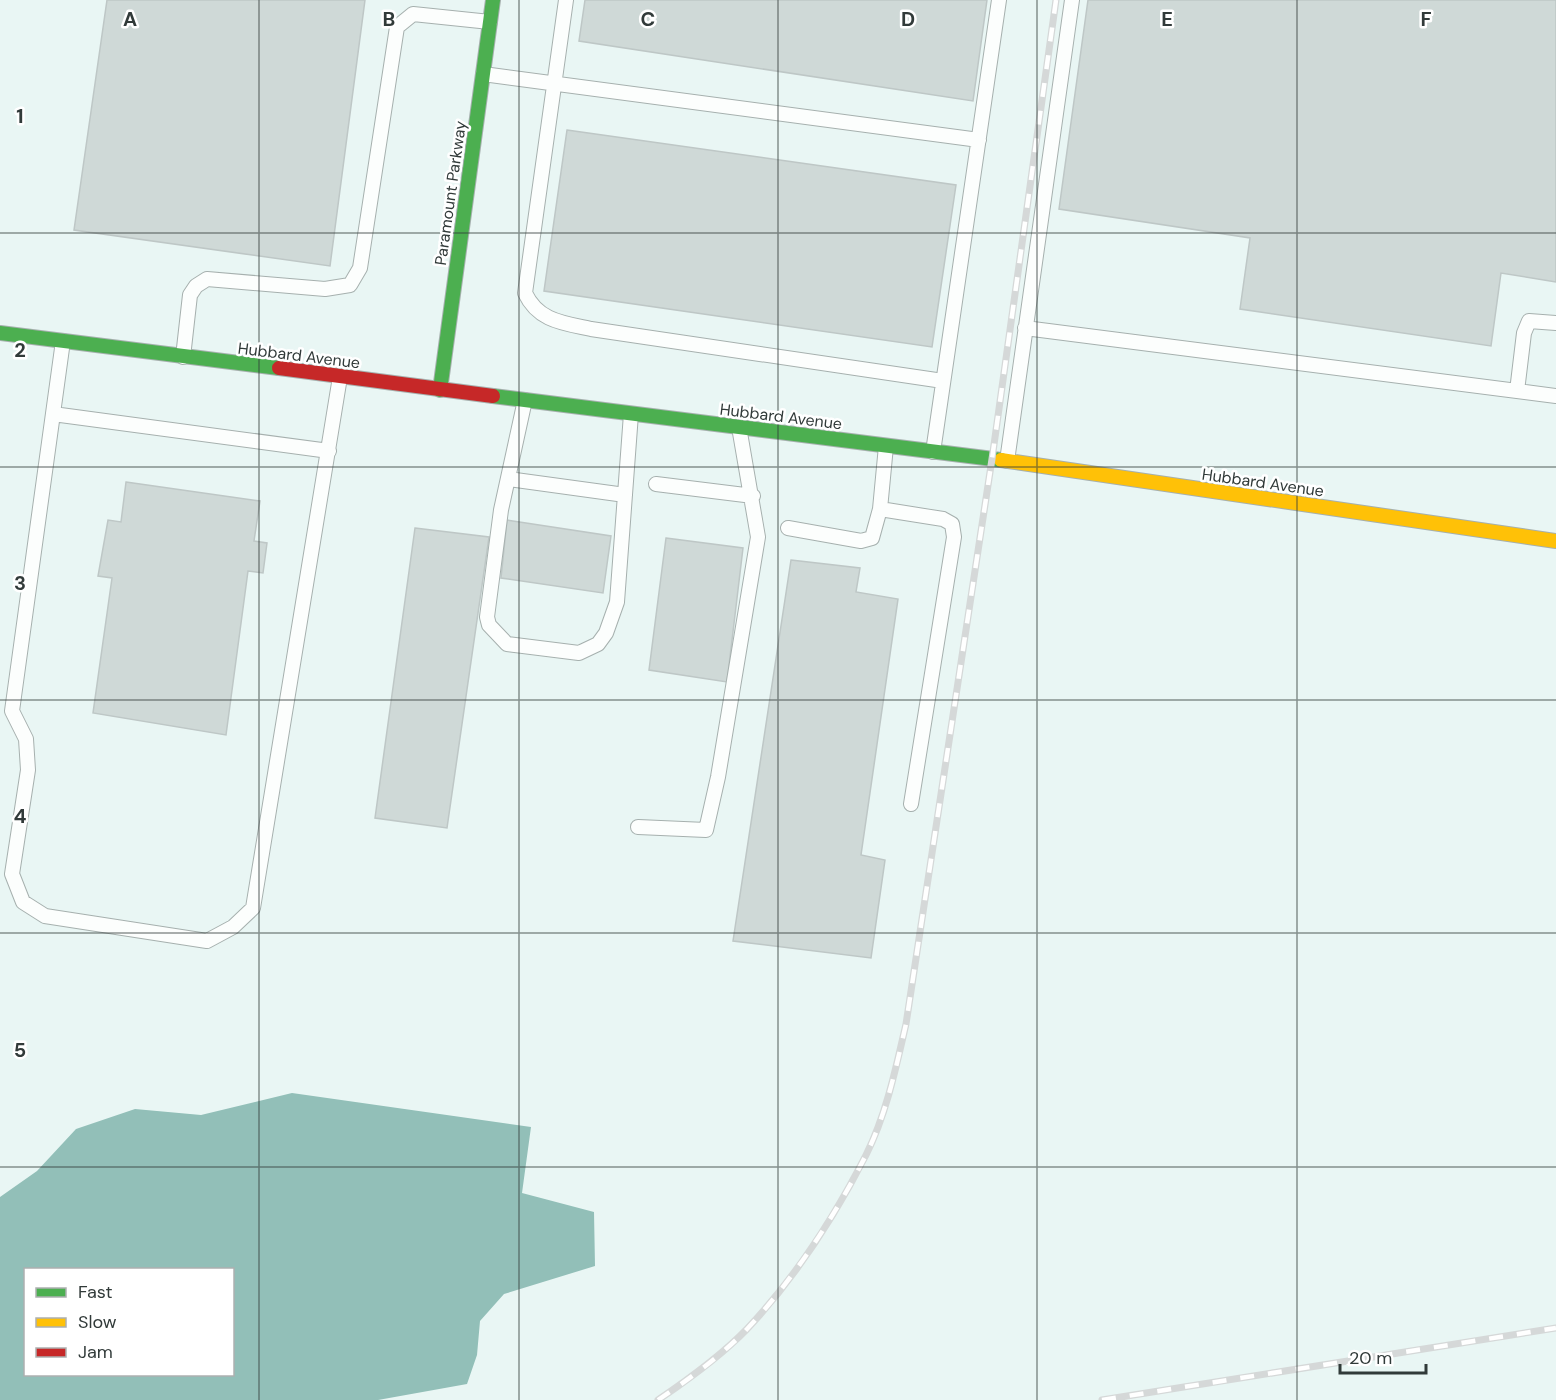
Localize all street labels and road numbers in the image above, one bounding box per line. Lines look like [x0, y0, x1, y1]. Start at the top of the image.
street label: Paramount Parkway [430, 119, 471, 267]
street label: Hubbard Avenue [237, 338, 361, 373]
street label: Hubbard Avenue [719, 399, 843, 434]
street label: Hubbard Avenue [1201, 464, 1325, 501]

